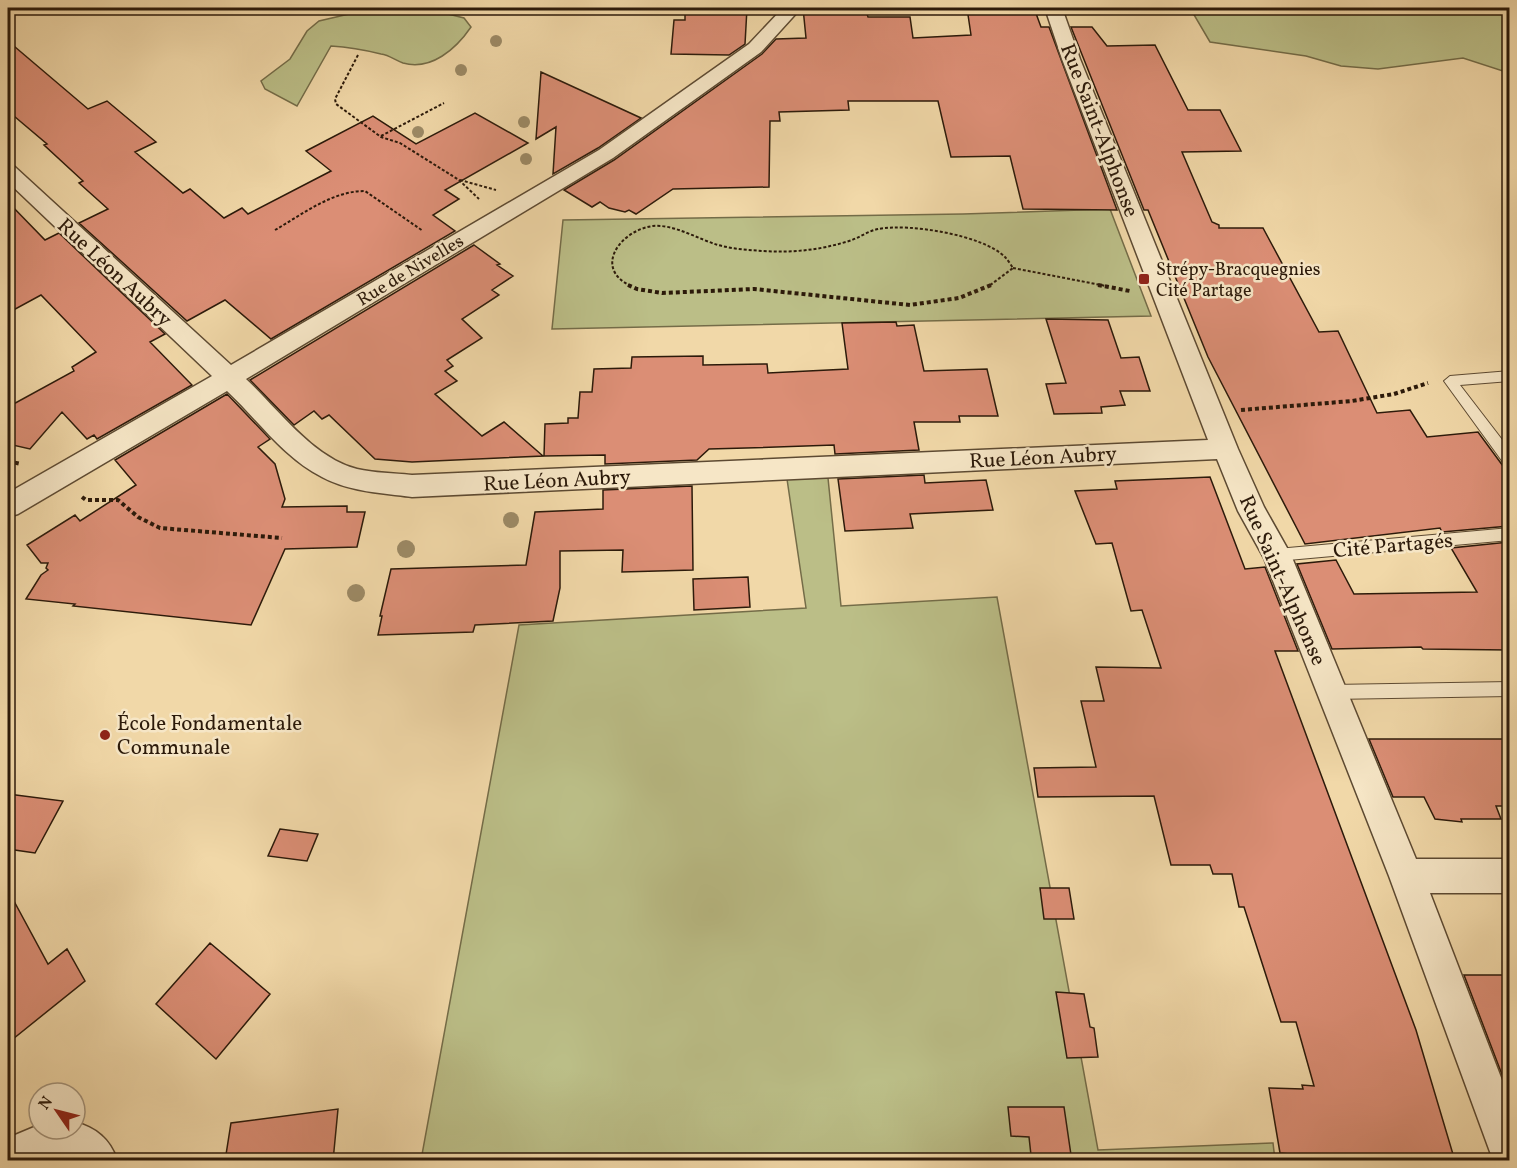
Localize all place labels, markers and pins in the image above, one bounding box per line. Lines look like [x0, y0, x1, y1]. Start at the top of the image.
place label: Strépy-Bracquegnies Cité Partage [1156, 258, 1321, 304]
marker: Strépy-Bracquegnies Cité Partage [1137, 272, 1151, 286]
place label: École Fondamentale Communale [117, 710, 302, 763]
marker: École Fondamentale Communale [98, 728, 112, 742]

